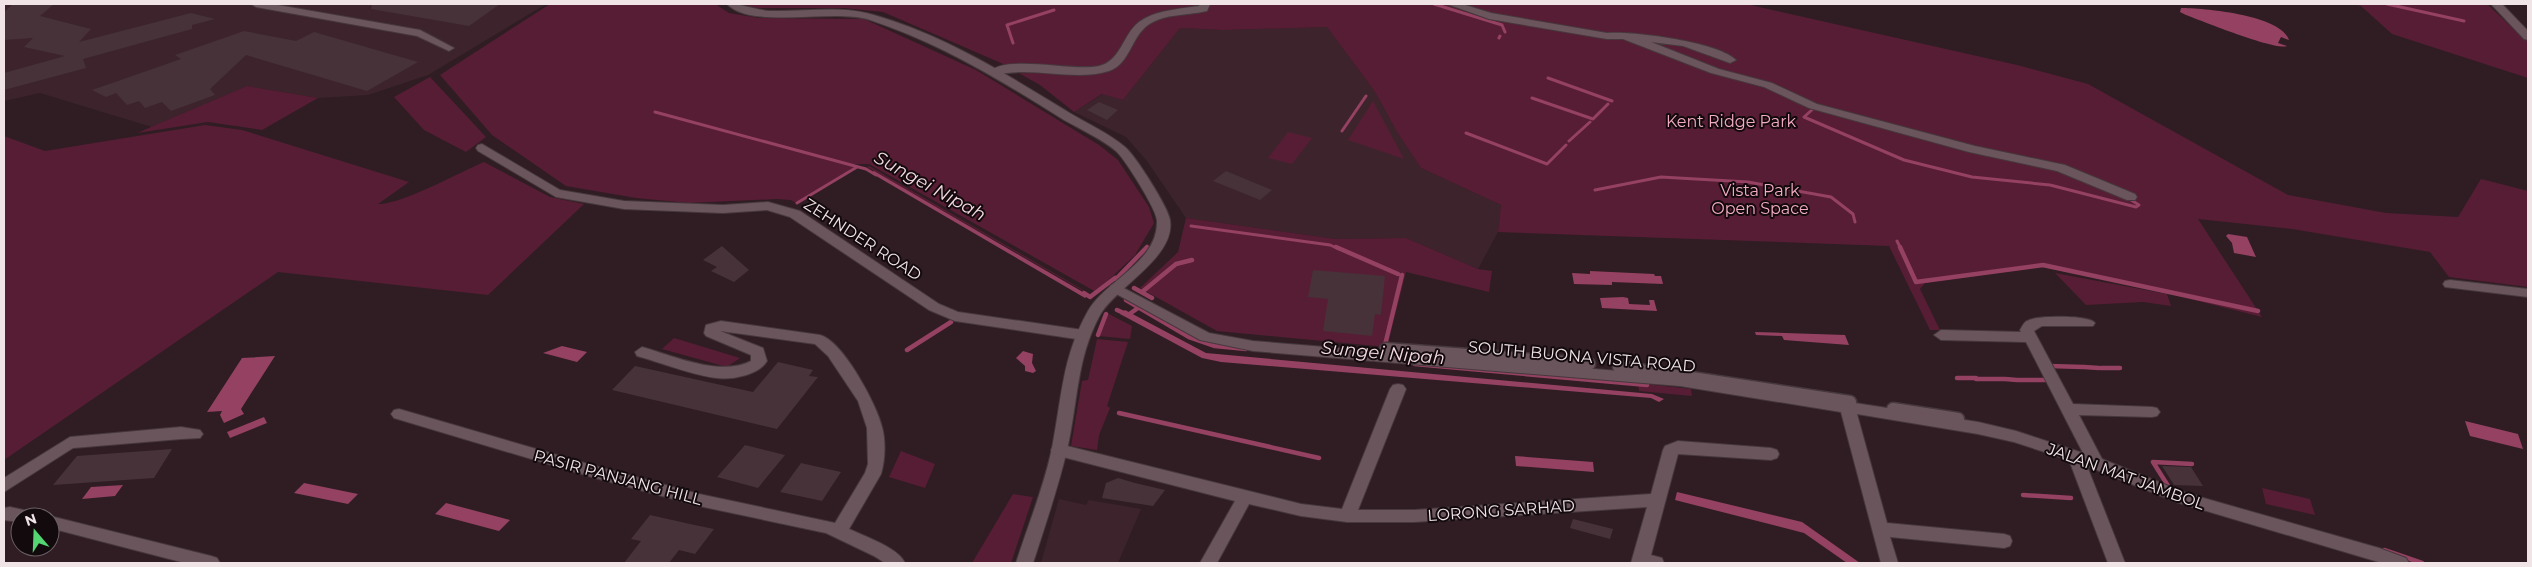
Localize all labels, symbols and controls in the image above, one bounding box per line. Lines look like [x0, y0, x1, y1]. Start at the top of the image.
park label: Kent Ridge Park [1666, 112, 1797, 131]
water label: Sungei Nipah [870, 146, 990, 226]
park label: Vista Park Open Space [1711, 181, 1809, 218]
street label: ZEHNDER ROAD [800, 194, 925, 285]
water label: Sungei Nipah [1320, 337, 1446, 369]
street label: SOUTH BUONA VISTA ROAD [1467, 337, 1696, 376]
street label: JALAN MAT JAMBOL [2043, 439, 2208, 514]
street label: PASIR PANJANG HILL [532, 446, 705, 509]
street label: LORONG SARHAD [1427, 496, 1575, 525]
north arrow [10, 507, 60, 557]
text: N [22, 509, 39, 530]

